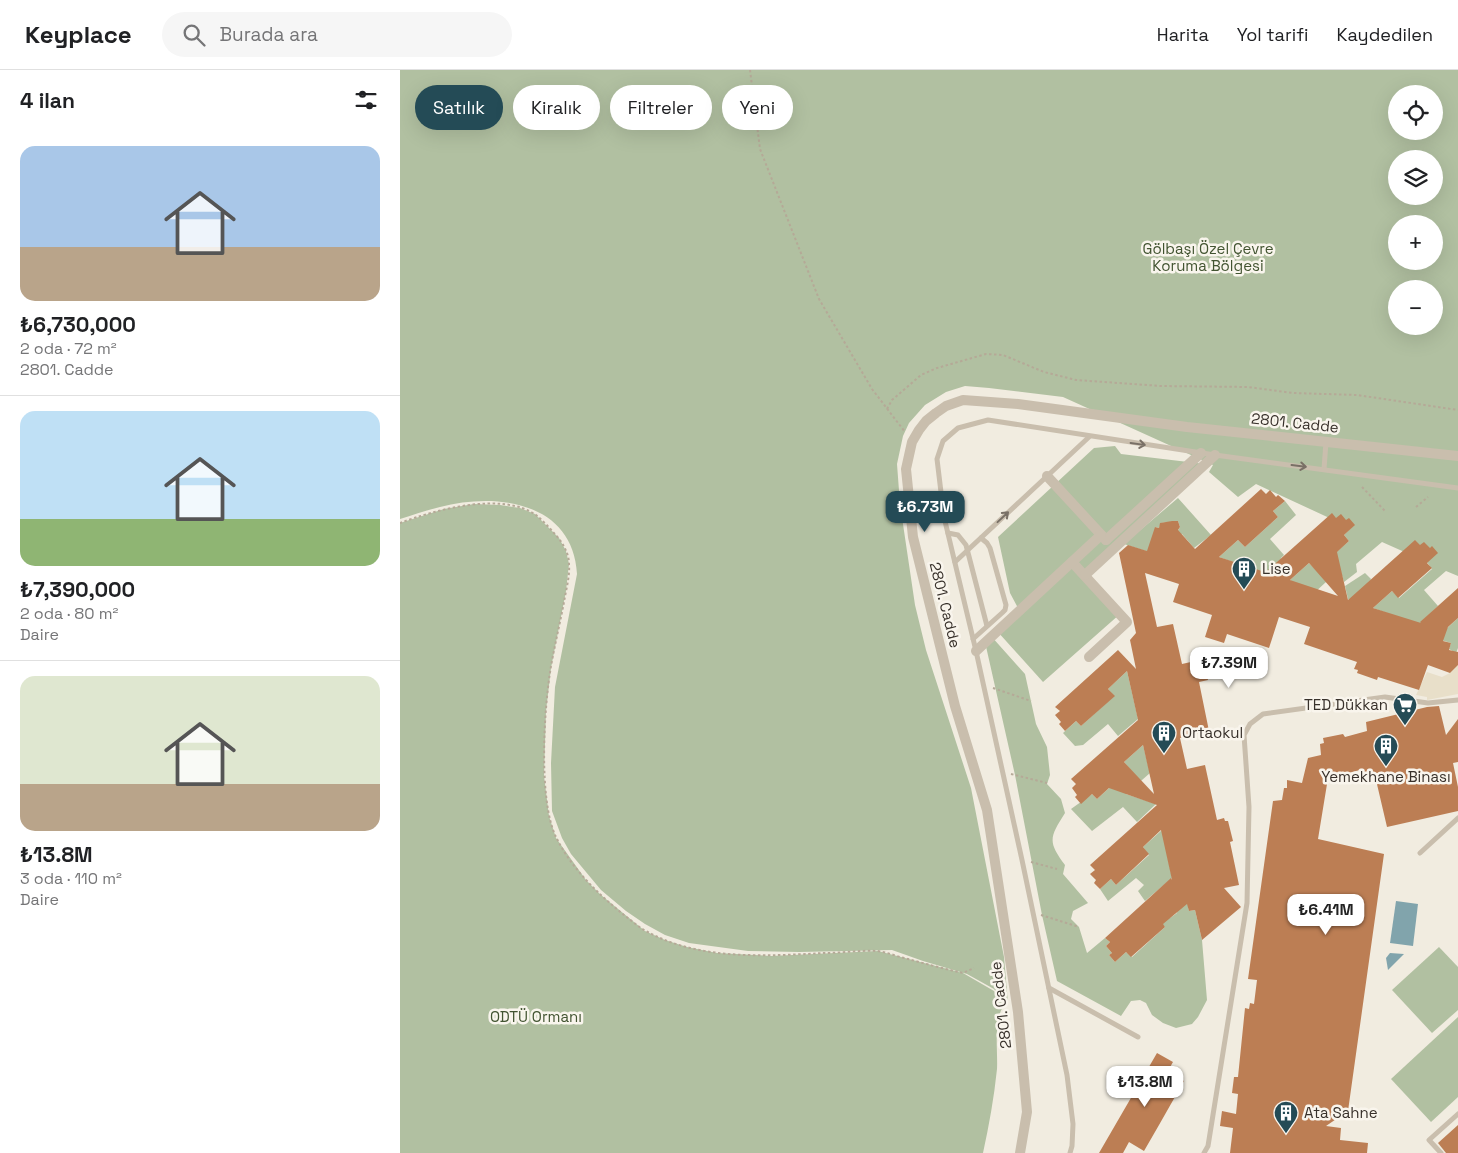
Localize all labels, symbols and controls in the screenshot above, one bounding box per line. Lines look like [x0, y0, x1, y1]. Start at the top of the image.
search box [162, 12, 512, 57]
text: Keyplace [25, 19, 132, 50]
icon: search [180, 21, 208, 49]
text: Burada ara [220, 22, 318, 47]
text: Harita [1157, 23, 1209, 46]
text: Yol tarifi [1237, 23, 1309, 46]
text: Kaydedilen [1337, 23, 1433, 46]
chip: Satılık [415, 85, 503, 130]
chip: Kiralık [513, 85, 600, 130]
chip: Filtreler [610, 85, 712, 130]
chip: Yeni [722, 85, 793, 130]
map controls [1388, 85, 1443, 335]
button: locate [1388, 85, 1443, 140]
icon: filters [352, 86, 380, 114]
text: 4 ilan [20, 87, 75, 114]
button: layers [1388, 150, 1443, 205]
icon: home [155, 178, 245, 268]
button: + [1388, 215, 1443, 270]
park label: Gölbaşı Özel Çevre Koruma Bölgesi [1142, 239, 1274, 275]
button: − [1388, 280, 1443, 335]
text: ₺6,730,000 [20, 311, 136, 338]
text: 2 oda · 72 m² [20, 338, 117, 359]
text: 2801. Cadde [20, 359, 114, 380]
street label: 2801. Cadde [1250, 408, 1340, 437]
one-way arrow [1129, 439, 1145, 449]
icon: home [155, 444, 245, 534]
one-way arrow [1290, 461, 1306, 471]
pin: ₺6.73M [884, 490, 966, 533]
text: ₺6.73M [897, 496, 953, 517]
one-way arrow [997, 511, 1010, 523]
building icon: Lise [1231, 556, 1257, 590]
place label: Lise [1262, 559, 1291, 578]
street label: 2801. Cadde [926, 560, 965, 650]
text: ₺7,390,000 [20, 576, 135, 603]
text: 2 oda · 80 m² [20, 603, 118, 624]
text: Daire [20, 624, 59, 645]
pin: ₺7.39M [1188, 646, 1270, 689]
text: ₺7.39M [1201, 652, 1257, 673]
supermarket icon: TED Dükkan [1392, 692, 1418, 726]
place label: TED Dükkan [1304, 695, 1388, 714]
icon: home [155, 709, 245, 799]
building icon: Ortaokul [1151, 720, 1177, 754]
place label: Ortaokul [1182, 723, 1243, 742]
building icon: Yemekhane Binası [1373, 733, 1399, 767]
place label: Yemekhane Binası [1321, 767, 1451, 786]
text: ₺13.8M [20, 841, 93, 868]
text: 3 oda · 110 m² [20, 868, 122, 889]
text: Daire [20, 889, 59, 910]
pin: ₺6.41M [1285, 894, 1367, 936]
text: ₺6.41M [1298, 899, 1354, 920]
street label: 2801. Cadde [986, 960, 1015, 1050]
park label: ODTÜ Ormanı [490, 1007, 582, 1026]
pin: ₺13.8M [1104, 1066, 1186, 1108]
text: ₺13.8M [1117, 1071, 1173, 1092]
building icon: Ata Sahne [1273, 1100, 1299, 1134]
place label: Ata Sahne [1304, 1103, 1378, 1122]

